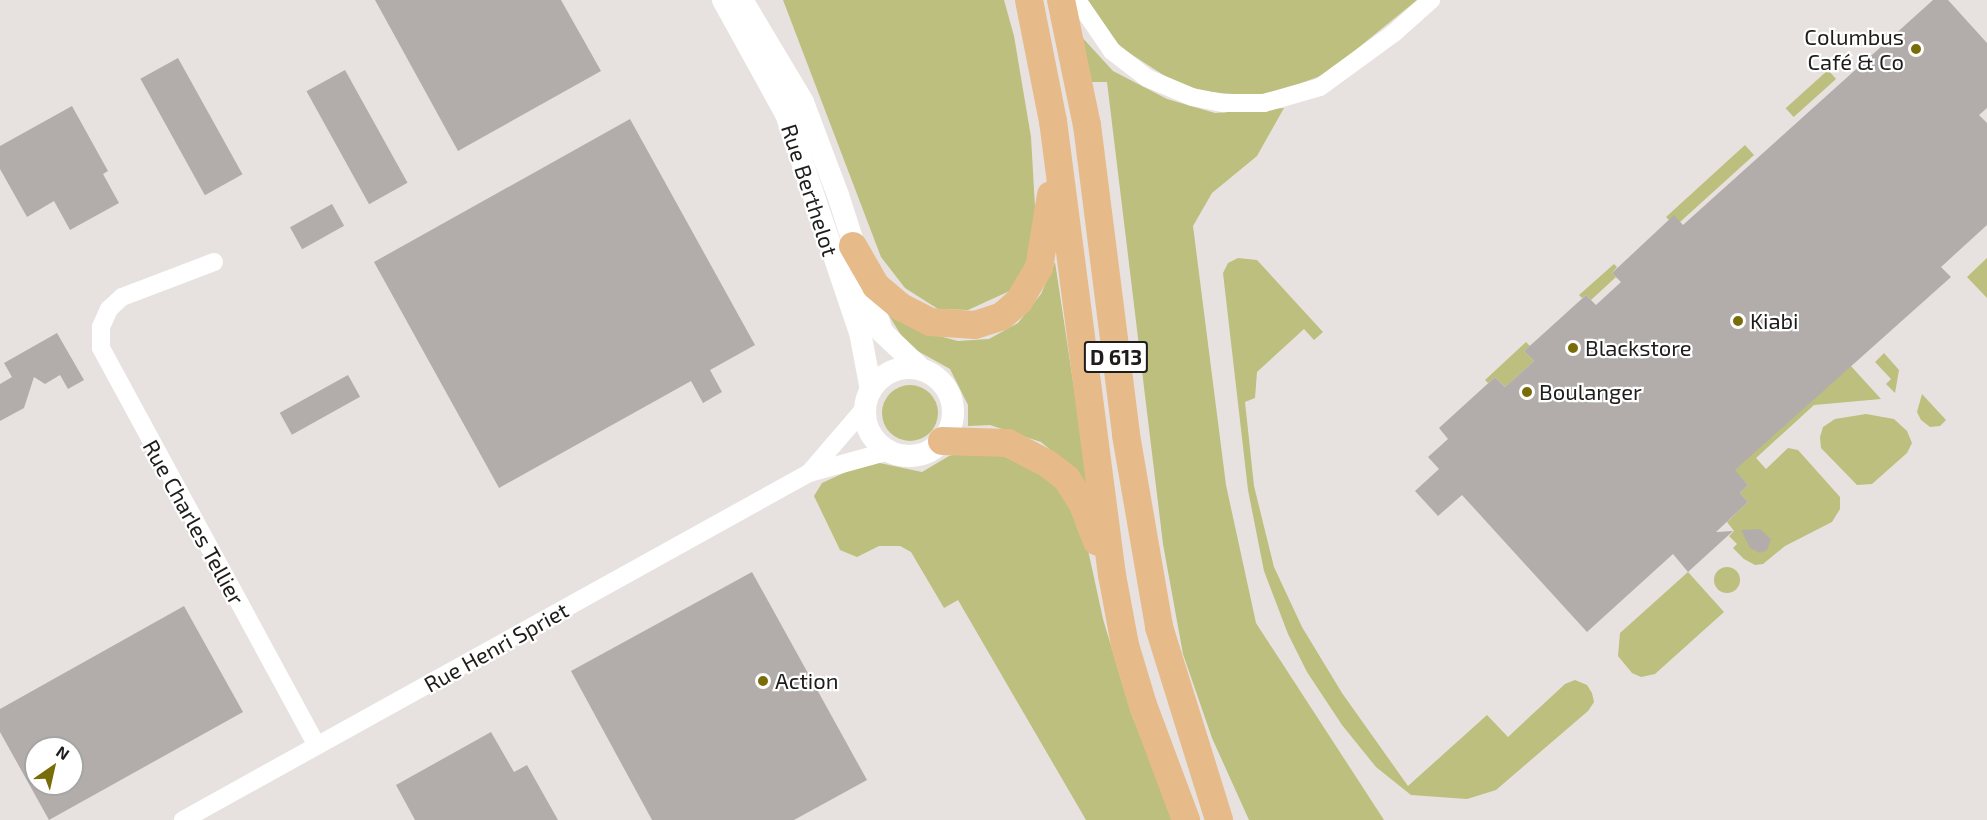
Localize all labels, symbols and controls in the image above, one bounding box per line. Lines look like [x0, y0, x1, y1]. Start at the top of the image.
place label: Columbus Café & Co [1804, 23, 1904, 74]
marker: Columbus Café & Co [1909, 42, 1923, 56]
street label: Rue Berthelot [776, 121, 844, 259]
place label: Kiabi [1750, 308, 1799, 334]
marker: Kiabi [1731, 314, 1745, 328]
place label: Blackstore [1585, 335, 1692, 361]
road number: D 613 [1083, 339, 1149, 375]
marker: Blackstore [1566, 341, 1580, 355]
place label: Boulanger [1539, 379, 1642, 405]
marker: Boulanger [1520, 385, 1534, 399]
street label: Rue Charles Tellier [138, 435, 250, 609]
street label: Rue Henri Spriet [419, 596, 573, 698]
place label: Action [775, 668, 839, 694]
marker: Action [756, 674, 770, 688]
north arrow [24, 736, 84, 796]
text: N [53, 741, 73, 763]

